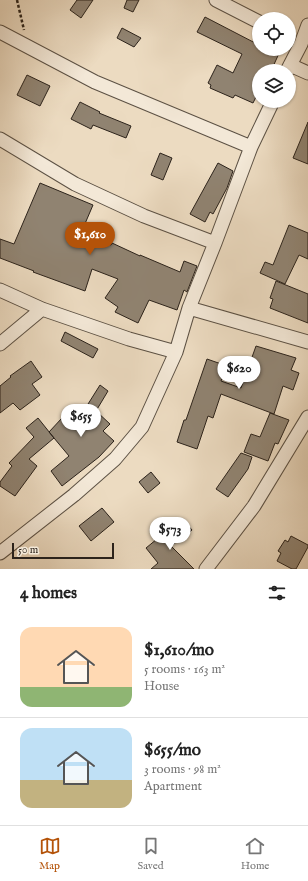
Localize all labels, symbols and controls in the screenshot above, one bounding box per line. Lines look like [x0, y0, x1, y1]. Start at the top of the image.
map controls [252, 12, 296, 108]
button: locate [252, 12, 296, 56]
button: layers [252, 64, 296, 108]
pin: $1,610 [57, 222, 123, 256]
text: $1,610 [74, 226, 106, 243]
pin: $620 [215, 356, 263, 390]
text: $620 [226, 360, 252, 377]
pin: $655 [57, 404, 105, 438]
text: $655 [70, 408, 92, 425]
pin: $573 [146, 517, 194, 551]
text: $573 [159, 521, 181, 538]
scale bar [12, 541, 114, 560]
text: 50 m [18, 543, 38, 557]
icon: filters [266, 582, 288, 604]
text: 4 homes [20, 583, 77, 604]
text: $1,610/mo [144, 640, 214, 661]
icon: home [52, 643, 100, 691]
text: 5 rooms · 163 m² [144, 661, 225, 678]
text: House [144, 678, 179, 695]
text: $655/mo [144, 740, 201, 761]
icon: home [52, 744, 100, 792]
text: 3 rooms · 98 m² [144, 761, 221, 778]
text: Apartment [144, 778, 202, 795]
tab: Map [39, 835, 61, 873]
tab: Saved [138, 835, 164, 873]
tab: Home [241, 835, 269, 873]

